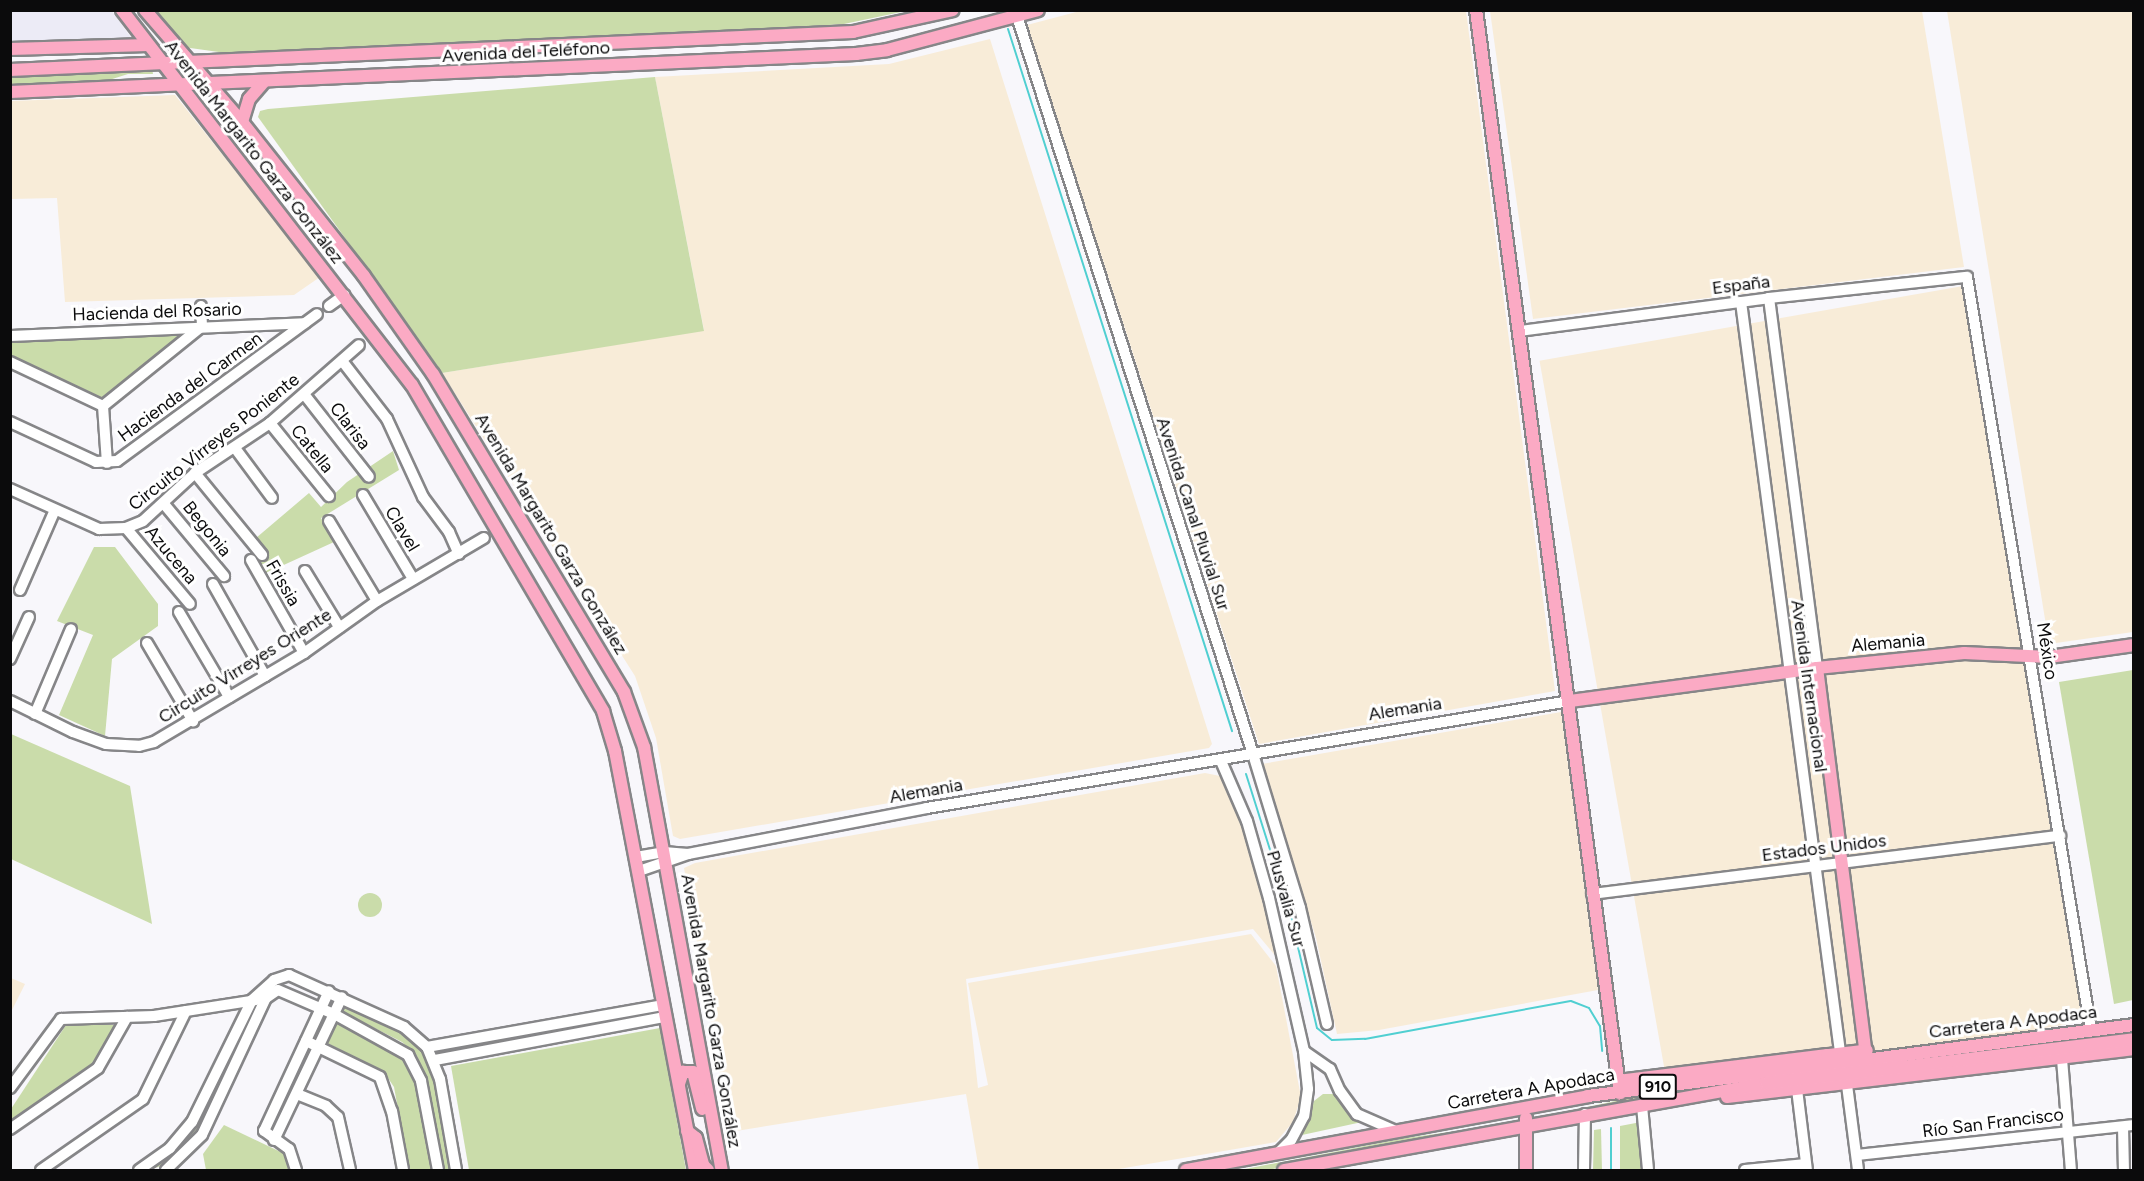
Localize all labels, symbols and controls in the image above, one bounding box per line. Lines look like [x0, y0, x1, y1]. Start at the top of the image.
street label: Avenida Margarito Garza González [160, 36, 348, 268]
street label: Avenida del Teléfono [442, 37, 610, 67]
street label: España [1711, 271, 1771, 299]
street label: Hacienda del Rosario [72, 298, 242, 326]
street label: Hacienda del Carmen [114, 327, 266, 447]
street label: Circuito Virreyes Poniente [124, 369, 304, 515]
street label: Clarisa [325, 398, 375, 454]
street label: Avenida Margarito Garza González [470, 409, 632, 659]
street label: Avenida Canal Pluvial Sur [1152, 415, 1234, 613]
street label: Catella [286, 421, 338, 477]
street label: Begonia [178, 497, 236, 561]
street label: Clavel [380, 502, 424, 556]
street label: Azucena [140, 521, 202, 589]
street label: Frissia [261, 556, 305, 610]
street label: Avenida Internacional [1786, 598, 1832, 774]
street label: Circuito Virreyes Oriente [155, 604, 335, 728]
street label: México [2032, 621, 2062, 681]
street label: Alemania [1850, 629, 1926, 657]
street label: Alemania [1367, 693, 1443, 725]
street label: Alemania [888, 774, 964, 808]
street label: Estados Unidos [1761, 830, 1887, 866]
street label: Plusvalia Sur [1262, 848, 1310, 950]
street label: Avenida Margarito Garza González [676, 872, 746, 1150]
street label: Carretera A Apodaca [1928, 1001, 2098, 1043]
street label: Carretera A Apodaca [1446, 1064, 1616, 1114]
road number: 910 [1638, 1074, 1678, 1100]
street label: Río San Francisco [1921, 1104, 2065, 1142]

